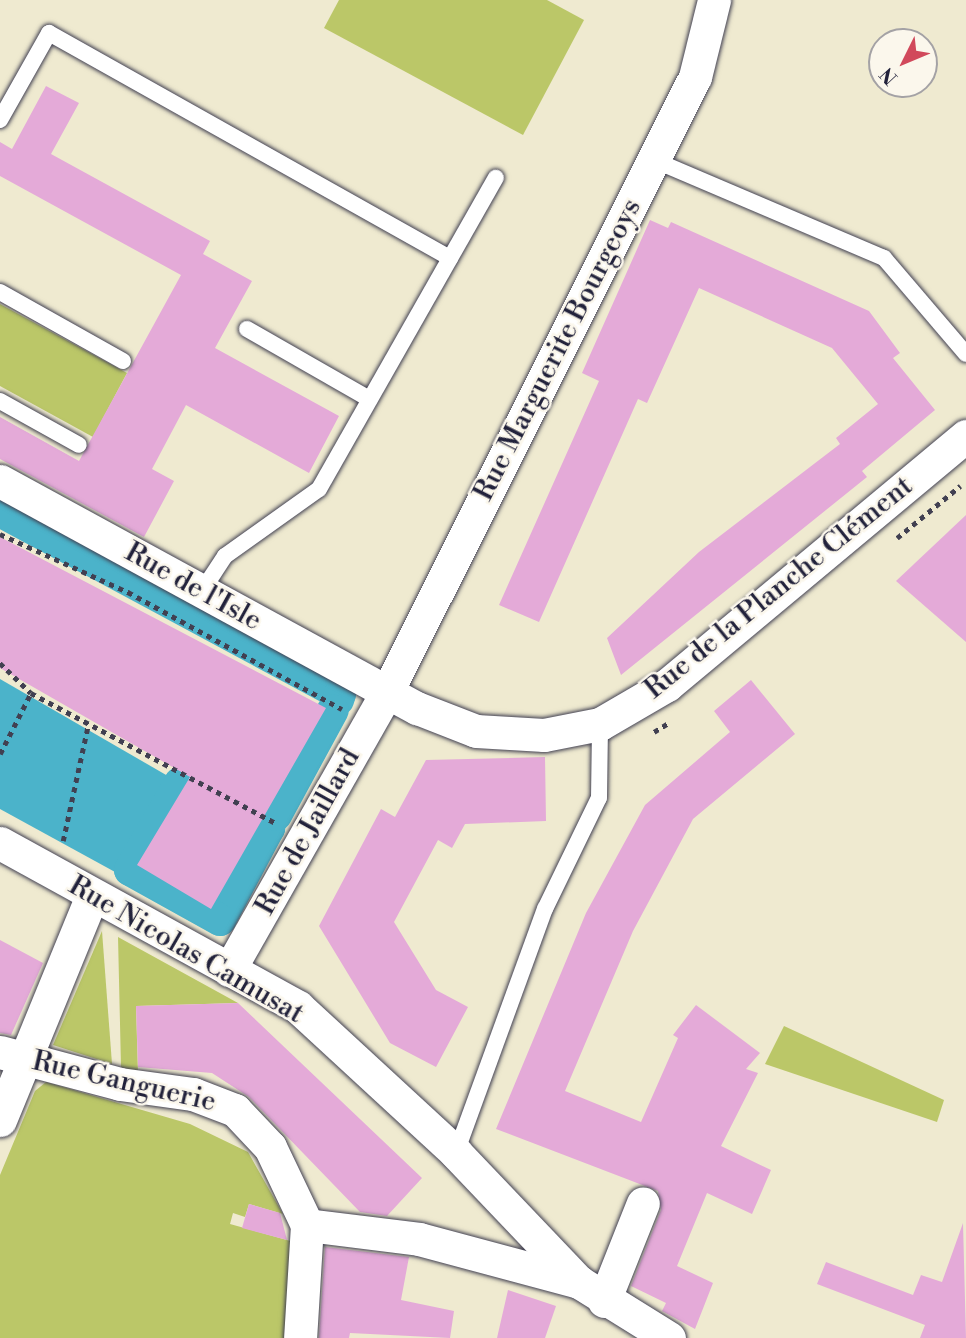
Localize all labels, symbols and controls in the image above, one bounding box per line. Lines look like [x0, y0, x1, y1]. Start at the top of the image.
north arrow [868, 28, 938, 98]
text: N [875, 62, 903, 90]
street label: Rue Marguerite Bourgeoys [467, 193, 649, 507]
street label: Rue de la Planche Clément [638, 470, 920, 706]
street label: Rue de l'Isle [119, 536, 267, 638]
street label: Rue de Jaillard [249, 743, 367, 921]
street label: Rue Nicolas Camusat [62, 869, 310, 1031]
street label: Rue Ganguerie [29, 1045, 219, 1119]

